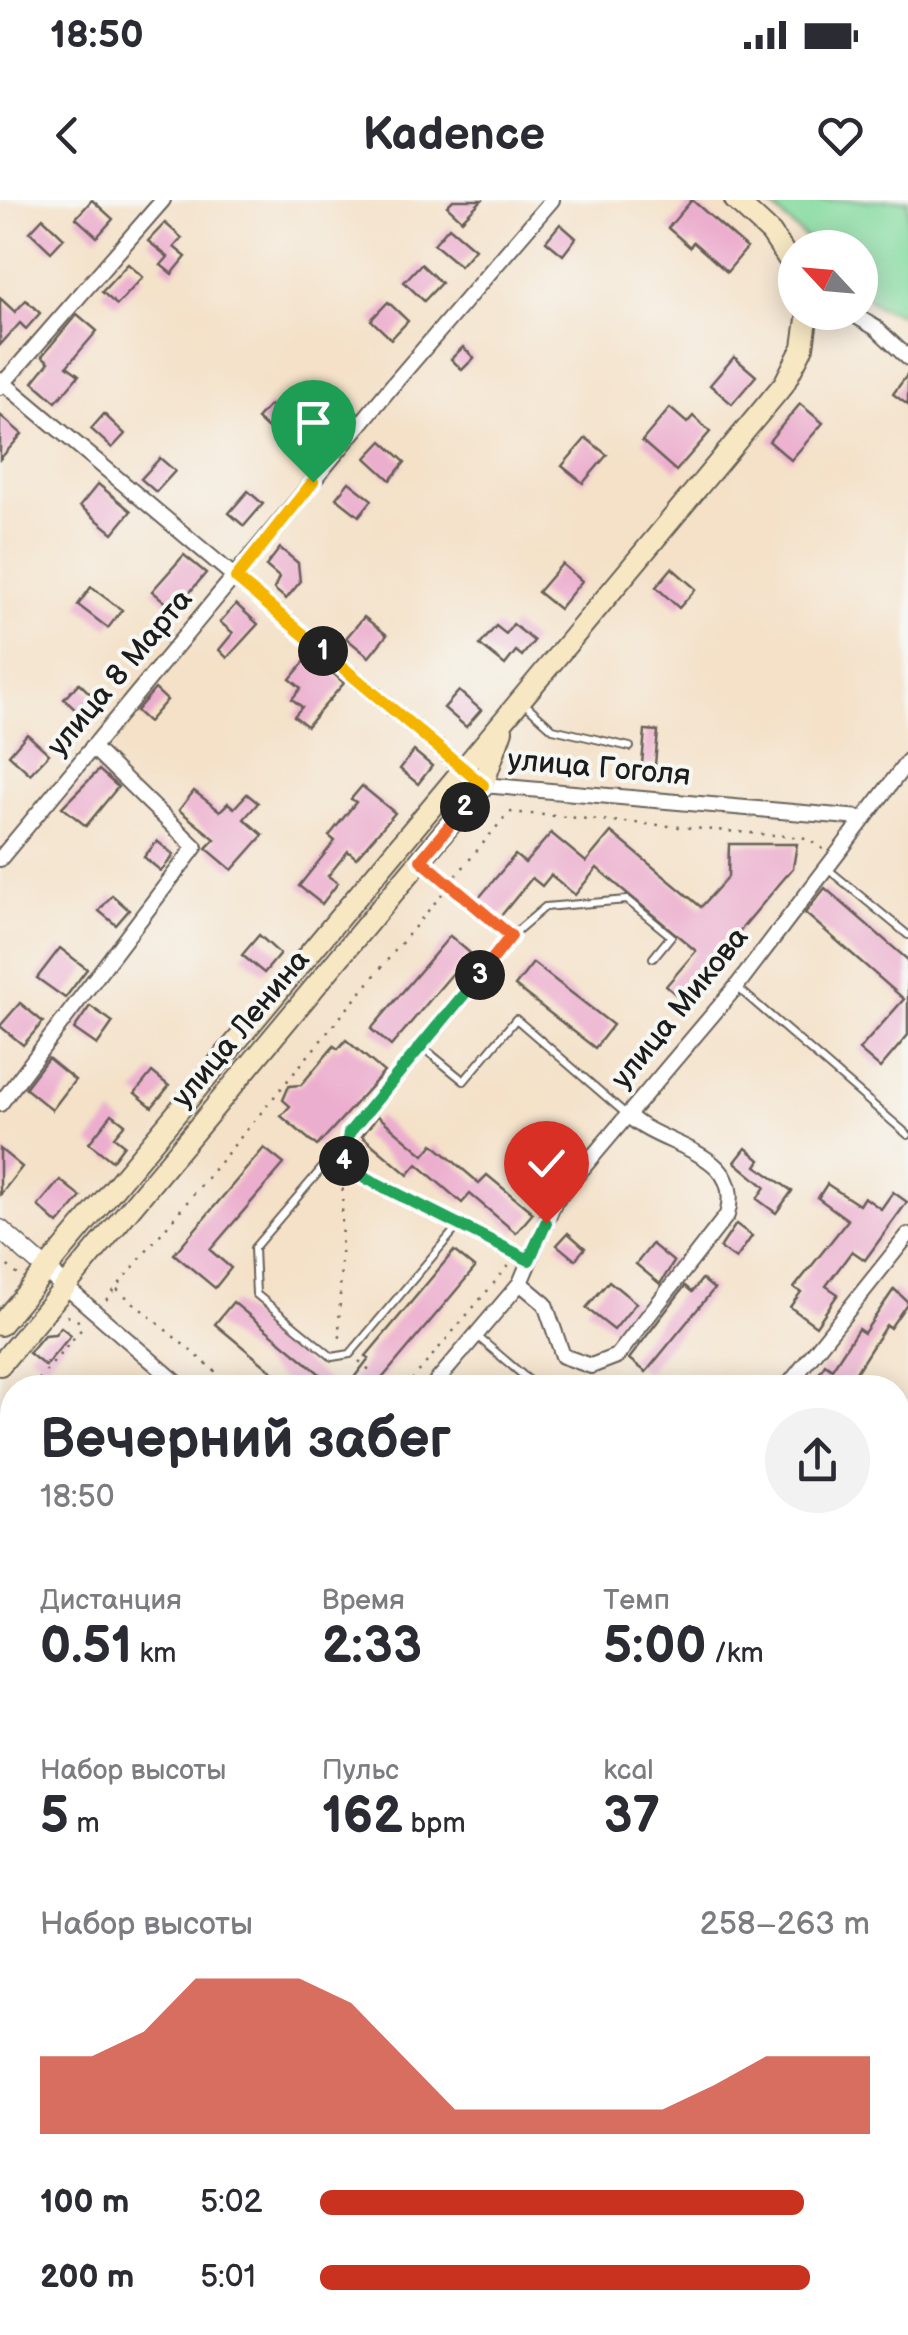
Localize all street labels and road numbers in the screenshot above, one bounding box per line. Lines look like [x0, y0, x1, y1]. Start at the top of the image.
street label: улица 8 Марта [40, 582, 200, 764]
street label: улица Гоголя [506, 742, 692, 794]
street label: улица Микова [604, 920, 756, 1096]
street label: улица Ленина [164, 942, 318, 1115]

